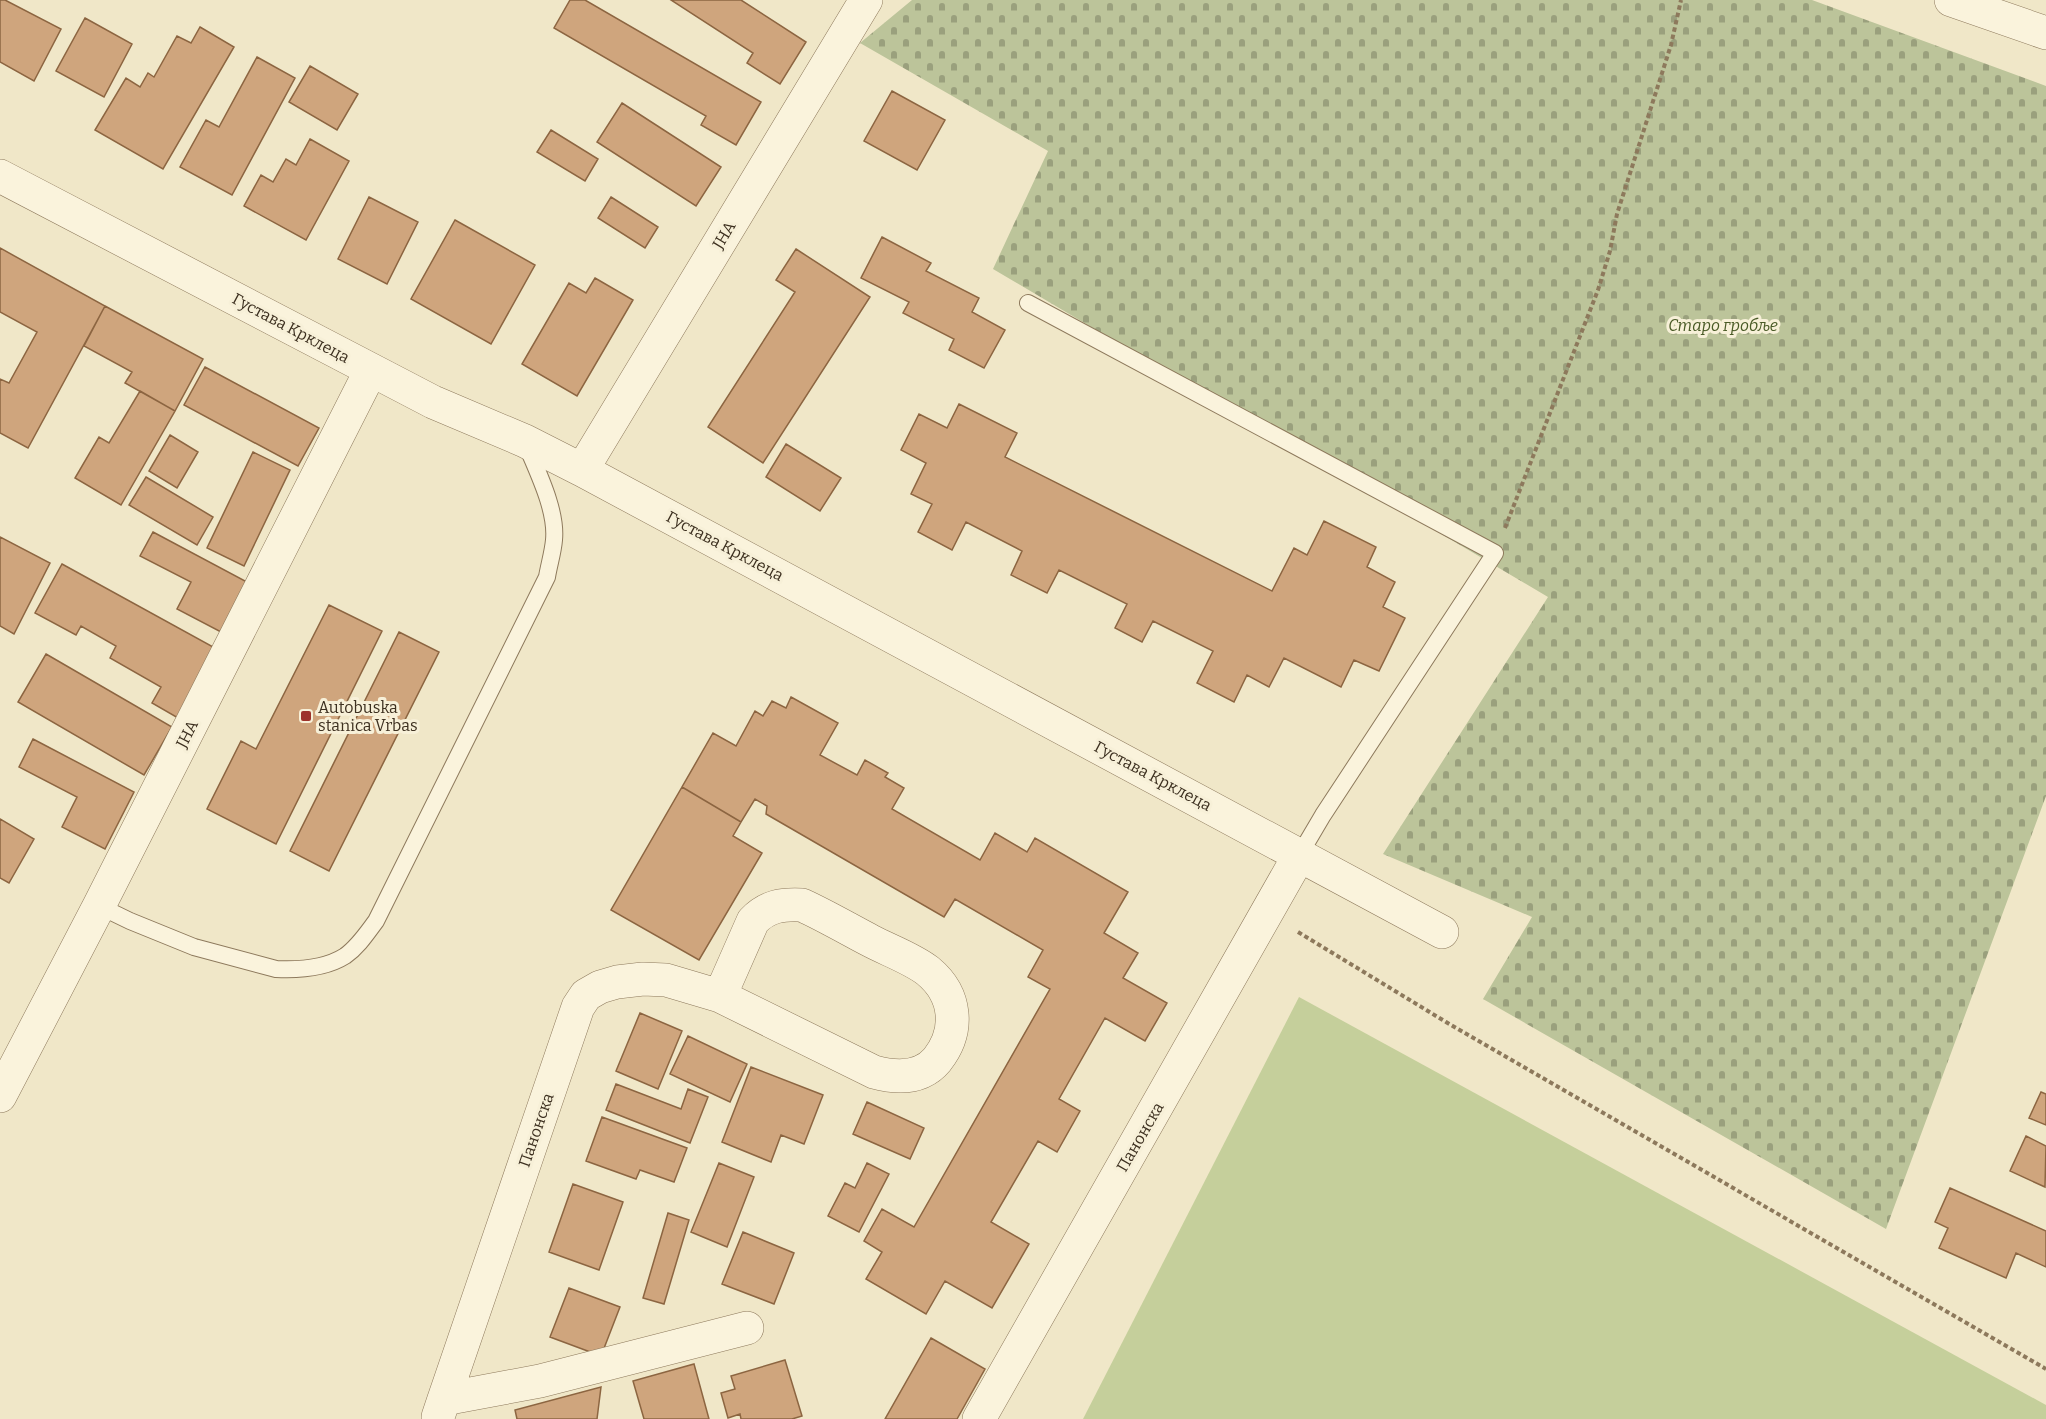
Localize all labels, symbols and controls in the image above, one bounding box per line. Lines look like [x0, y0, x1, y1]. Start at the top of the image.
street label: ЈНА [708, 217, 740, 253]
street label: Густава Крклеца [229, 289, 353, 367]
park label: Старо гробље [1668, 316, 1778, 335]
street label: Густава Крклеца [663, 507, 787, 585]
place label: Autobuska stanica Vrbas [318, 698, 418, 735]
marker: Autobuska stanica Vrbas [299, 709, 313, 723]
street label: ЈНА [172, 716, 202, 752]
street label: Густава Крклеца [1091, 737, 1215, 815]
street label: Панонска [514, 1090, 558, 1170]
street label: Панонска [1113, 1099, 1168, 1175]

